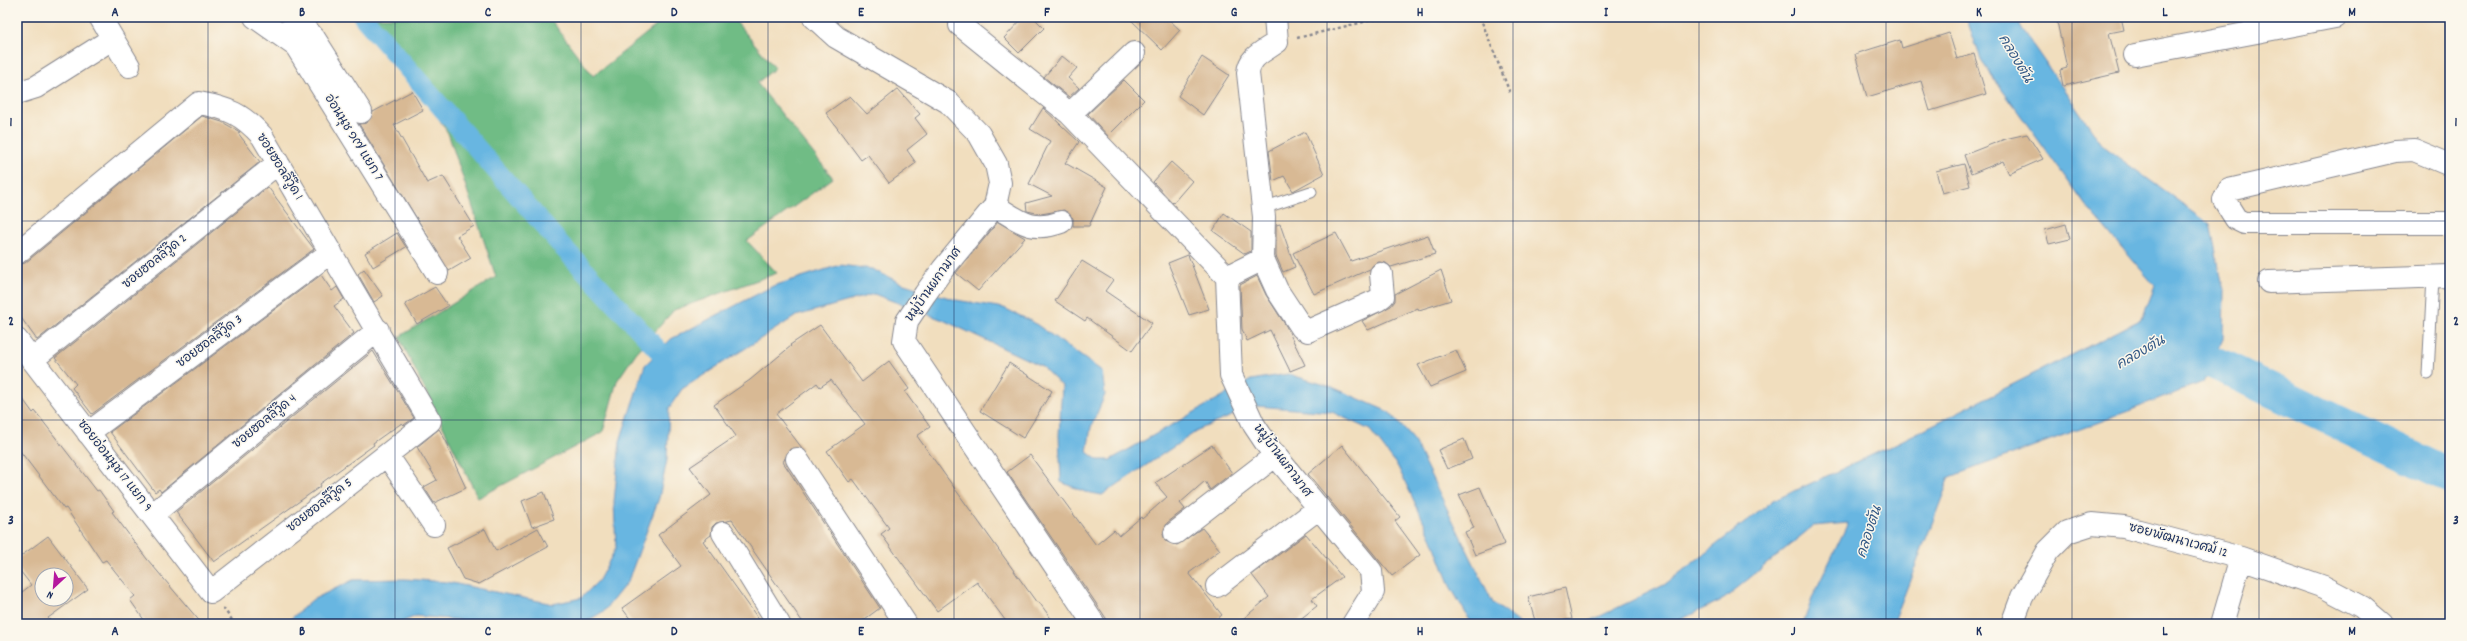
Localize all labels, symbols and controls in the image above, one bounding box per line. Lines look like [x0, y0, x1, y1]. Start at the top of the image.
text: A [111, 4, 119, 23]
text: B [299, 4, 305, 23]
text: C [485, 4, 492, 23]
text: D [671, 4, 678, 23]
text: E [858, 4, 865, 23]
text: F [1044, 4, 1050, 23]
text: G [1231, 4, 1238, 23]
text: H [1417, 4, 1424, 23]
text: I [1604, 4, 1609, 23]
text: J [1791, 4, 1796, 23]
text: K [1976, 4, 1982, 23]
text: L [2162, 4, 2168, 23]
text: M [2348, 4, 2356, 23]
water label: คลองตัน [1993, 31, 2038, 88]
street label: อ่อนนุช ๑๗ แยก 7 [319, 90, 388, 185]
text: 1 [10, 114, 13, 133]
text: 1 [2455, 114, 2458, 133]
street label: ซอยฮอลลีวู๊ด 1 [251, 129, 308, 204]
street label: ซอยฮอลลีวู๊ด 2 [118, 229, 192, 294]
street label: หมู่บ้านผกามาศ [900, 242, 967, 326]
street label: ซอยฮอลลีวู๊ด 3 [172, 310, 247, 373]
text: 2 [8, 313, 14, 332]
text: 2 [2453, 313, 2459, 332]
water label: คลองตัน [2113, 330, 2170, 375]
street label: ซอยฮอลลีวู๊ด 4 [228, 389, 301, 454]
street label: ซอยอ่อนนุช 17 แยก 9 [72, 415, 157, 516]
street label: หมู่บ้านผกามาศ [1248, 420, 1317, 502]
street label: ซอยฮอลลีวู๊ด 5 [282, 473, 357, 538]
water label: คลองตัน [1852, 502, 1888, 561]
text: 3 [8, 512, 14, 531]
text: 3 [2453, 512, 2459, 531]
street label: ซอยพัฒนาเวศม์ 12 [2126, 517, 2230, 563]
north arrow [34, 567, 74, 607]
text: N [44, 586, 56, 603]
text: A [111, 623, 119, 641]
text: B [299, 623, 305, 641]
text: C [485, 623, 492, 641]
text: D [671, 623, 678, 641]
text: E [858, 623, 865, 641]
text: F [1044, 623, 1050, 641]
text: G [1231, 623, 1238, 641]
text: H [1417, 623, 1424, 641]
text: I [1604, 623, 1609, 641]
text: J [1791, 623, 1796, 641]
text: K [1976, 623, 1982, 641]
text: L [2162, 623, 2168, 641]
text: M [2348, 623, 2356, 641]

